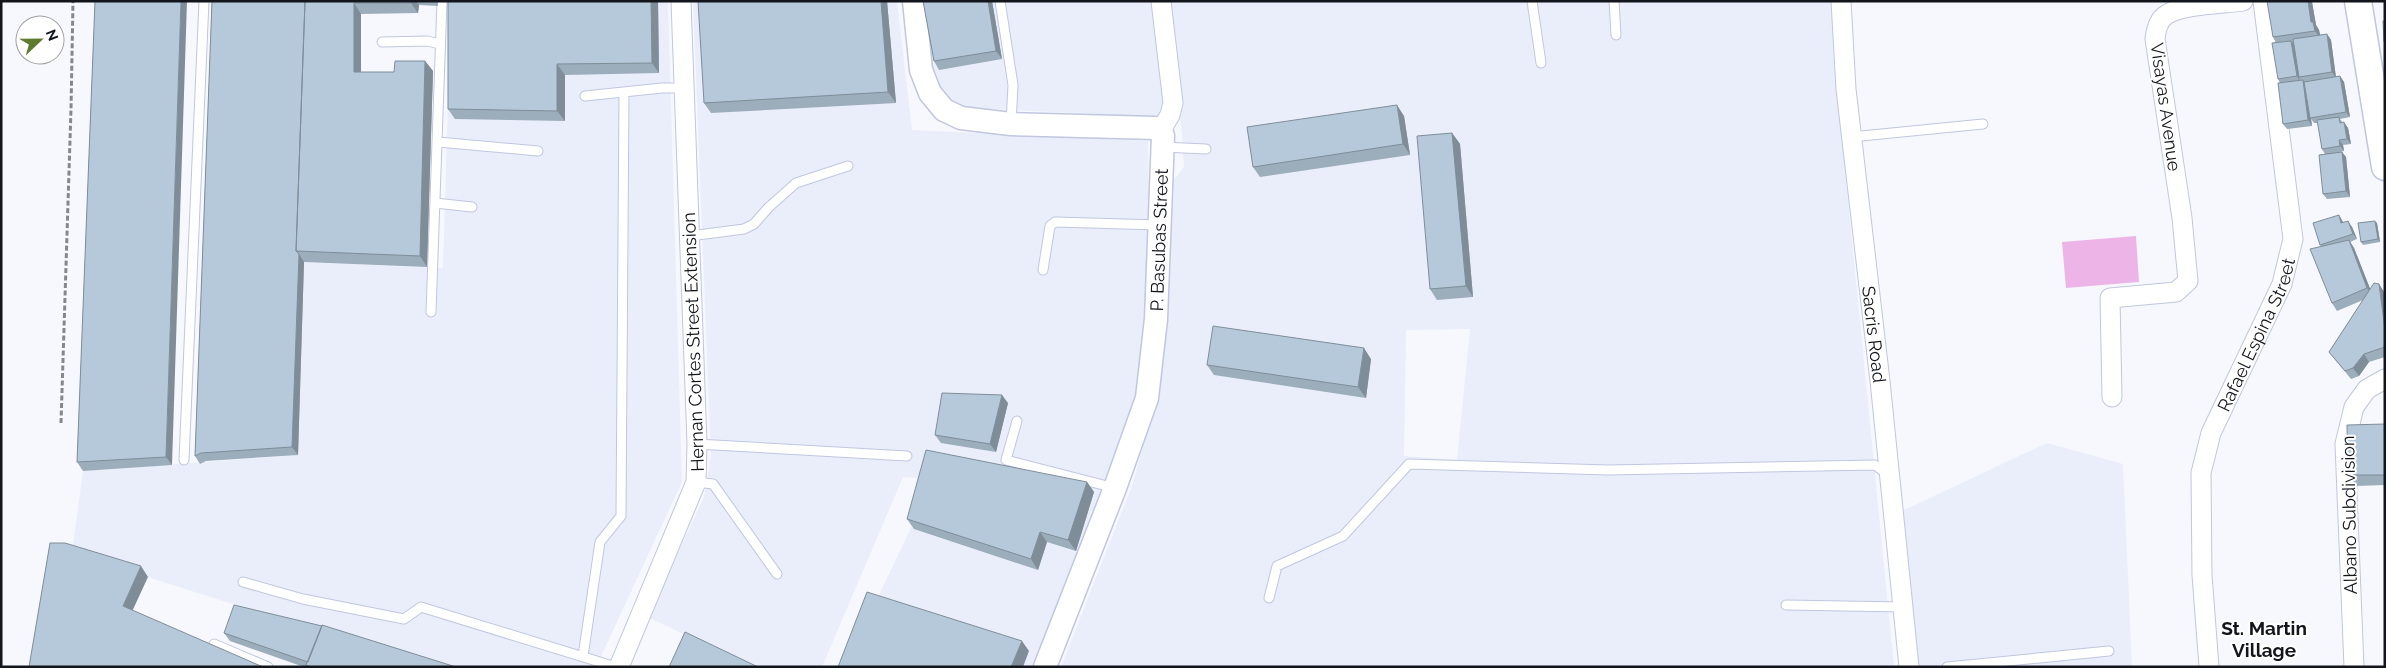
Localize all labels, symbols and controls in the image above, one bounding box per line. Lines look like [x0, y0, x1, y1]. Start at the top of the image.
north arrow [15, 15, 65, 65]
text: N [43, 27, 61, 43]
street label: Visayas Avenue [2147, 41, 2185, 173]
street label: P. Basubas Street [1146, 168, 1172, 312]
street label: Hernan Cortes Street Extension [678, 212, 708, 472]
street label: Rafael Espina Street [2212, 256, 2298, 415]
street label: Sacris Road [1858, 285, 1891, 384]
street label: Albano Subdivision [2337, 435, 2361, 595]
district label: St. Martin Village [2221, 617, 2307, 661]

